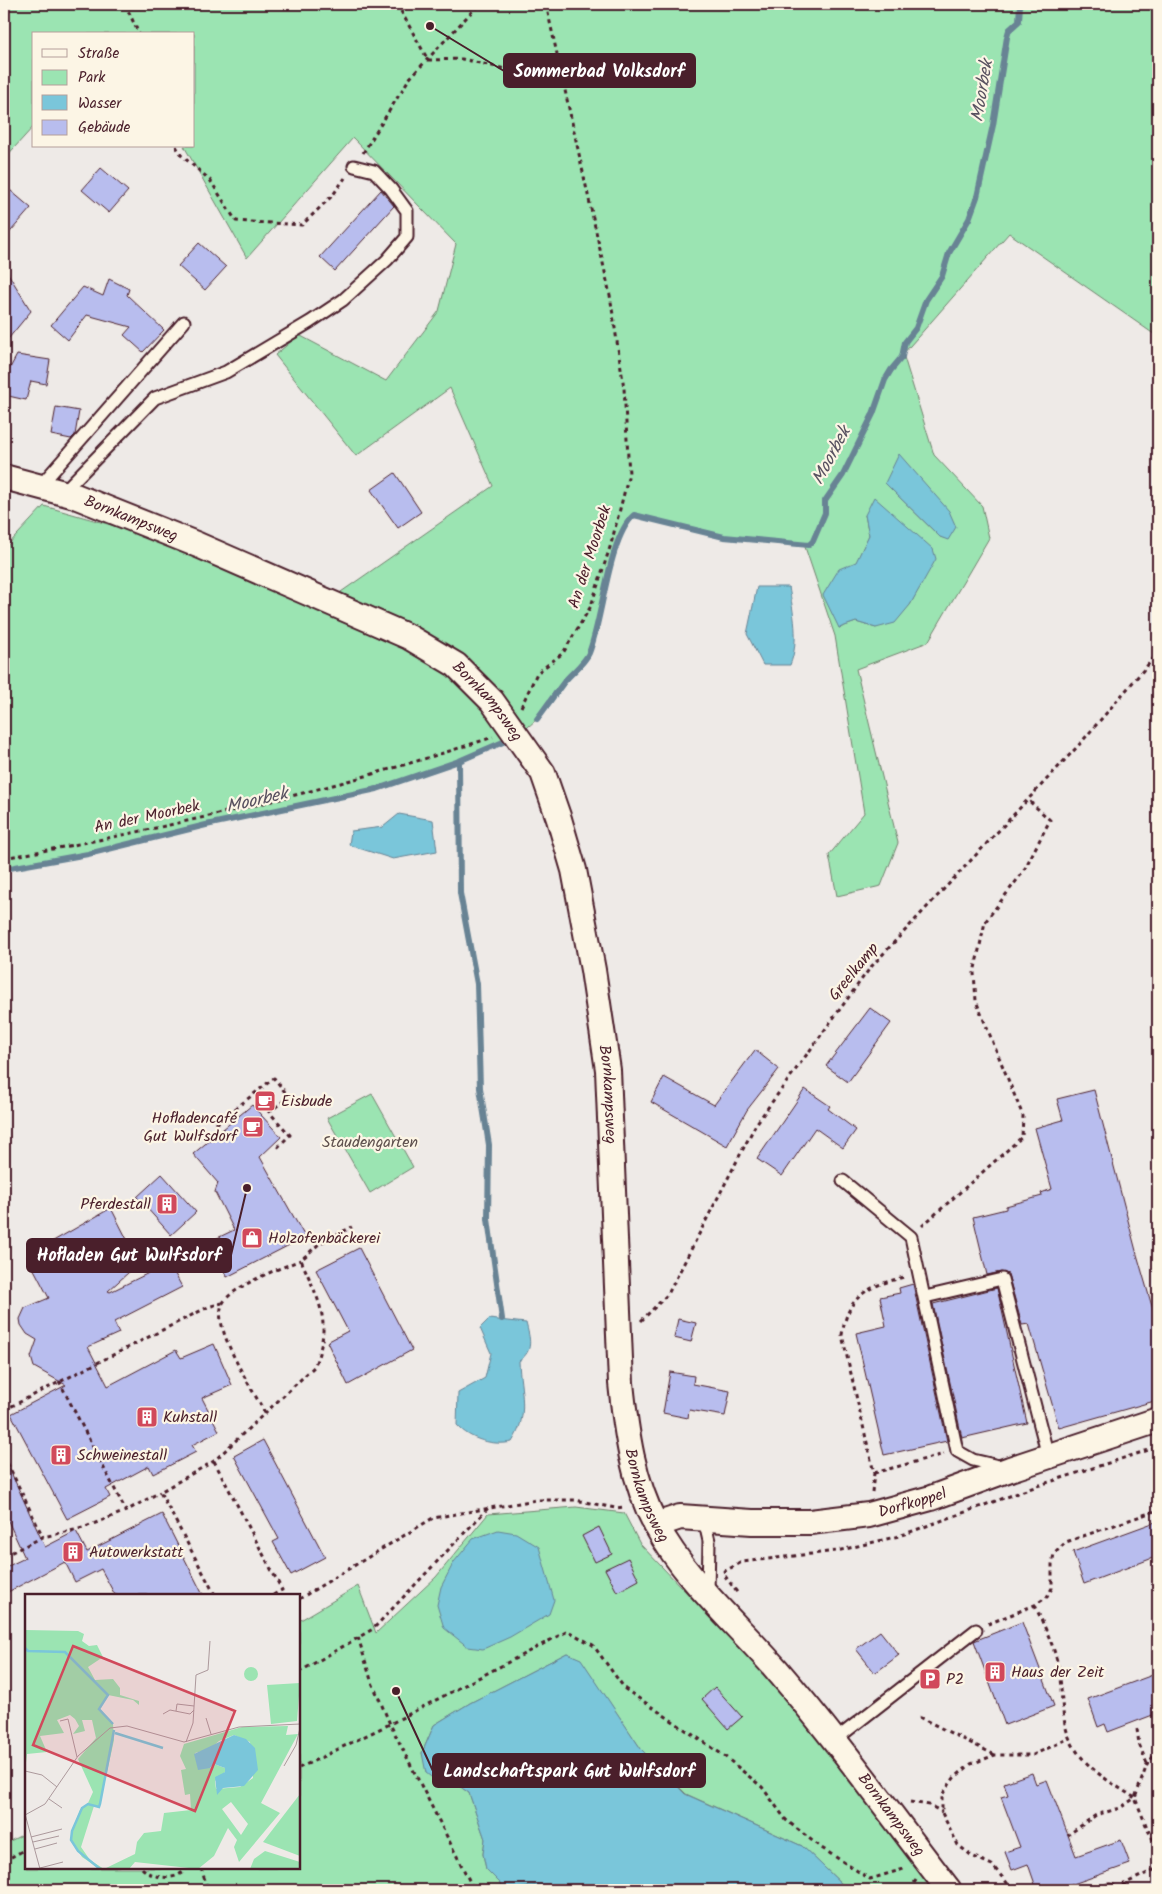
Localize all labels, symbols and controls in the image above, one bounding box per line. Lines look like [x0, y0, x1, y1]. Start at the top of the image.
legend [32, 32, 195, 148]
text: Straße [78, 42, 120, 66]
callout: Sommerbad Volksdorf [504, 54, 695, 87]
water label: Moorbek [964, 55, 1003, 124]
text: Sommerbad Volksdorf [513, 58, 687, 87]
text: Park [78, 66, 106, 90]
text: Wasser [78, 92, 122, 116]
text: Gebäude [78, 116, 131, 140]
water label: Moorbek [805, 419, 861, 490]
street label: Bornkampsweg [81, 488, 182, 548]
street label: An der Moorbek [562, 502, 619, 612]
street label: Bornkampsweg [446, 655, 529, 746]
water label: Moorbek [223, 779, 293, 822]
street label: An der Moorbek [92, 794, 202, 840]
street label: Greelkamp [823, 937, 886, 1007]
street label: Bornkampsweg [592, 1043, 624, 1144]
cafe icon: Eisbude [253, 1089, 277, 1113]
place label: Eisbude [281, 1089, 332, 1114]
place label: Hofladencafé Gut Wulfsdorf [143, 1106, 239, 1149]
cafe icon: Hofladencafé Gut Wulfsdorf [241, 1115, 265, 1139]
park label: Staudengarten [322, 1130, 418, 1155]
place label: Pferdestall [80, 1192, 151, 1217]
building icon: Pferdestall [155, 1192, 179, 1216]
shop icon: Holzofenbäckerei [240, 1226, 264, 1250]
place label: Holzofenbäckerei [268, 1226, 381, 1251]
callout: Hofladen Gut Wulfsdorf [27, 1239, 231, 1272]
text: Hofladen Gut Wulfsdorf [37, 1242, 223, 1271]
building icon: Kuhstall [135, 1405, 159, 1429]
place label: Kuhstall [163, 1405, 217, 1430]
building icon: Schweinestall [49, 1443, 73, 1467]
place label: Schweinestall [77, 1443, 167, 1468]
street label: Bornkampsweg [618, 1446, 676, 1547]
street label: Dorfkoppel [875, 1481, 950, 1524]
building icon: Autowerkstatt [61, 1540, 85, 1564]
place label: Autowerkstatt [89, 1540, 184, 1565]
inset map [25, 1594, 300, 1869]
building icon: Haus der Zeit [983, 1660, 1007, 1684]
place label: Haus der Zeit [1011, 1660, 1105, 1685]
parking icon: P2 [918, 1667, 942, 1691]
place label: P2 [946, 1667, 964, 1692]
callout: Landschaftspark Gut Wulfsdorf [433, 1754, 705, 1787]
text: Landschaftspark Gut Wulfsdorf [443, 1758, 697, 1787]
street label: Bornkampsweg [852, 1767, 931, 1861]

